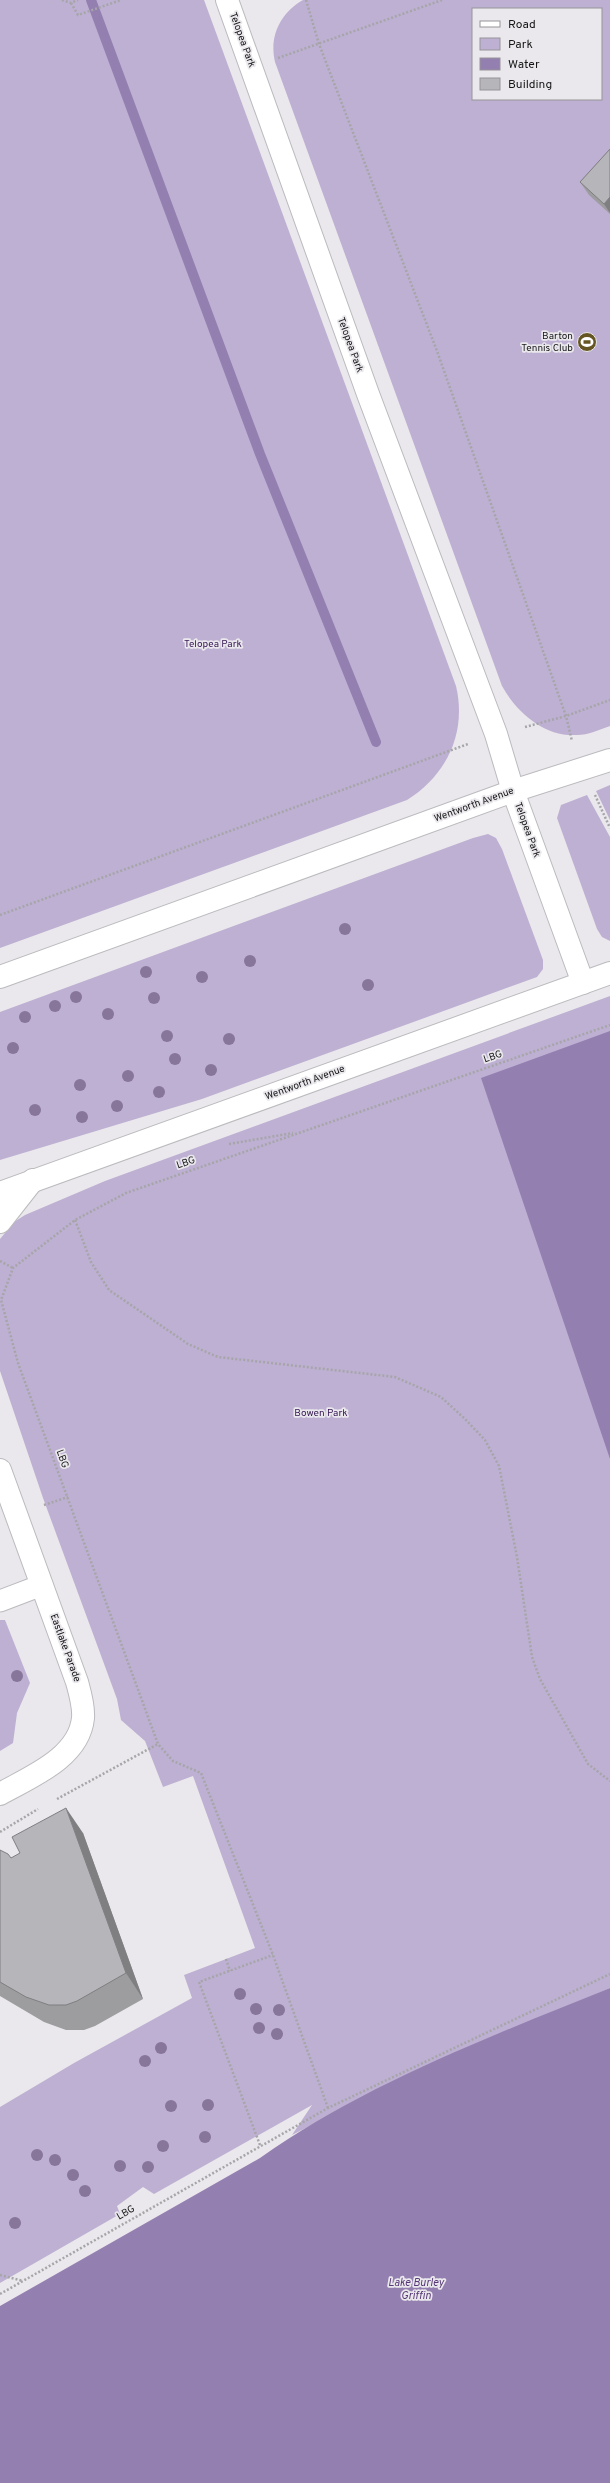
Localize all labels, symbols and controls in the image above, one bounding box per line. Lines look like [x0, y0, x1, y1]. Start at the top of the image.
legend [472, 8, 602, 100]
street label: Telopea Park [226, 11, 258, 69]
text: Road [508, 17, 536, 33]
text: Park [508, 37, 533, 53]
text: Water [508, 57, 540, 73]
text: Building [508, 77, 552, 93]
street label: Telopea Park [334, 316, 366, 374]
place label: Barton Tennis Club [521, 330, 573, 355]
sports icon: Barton Tennis Club [576, 331, 598, 353]
park label: Telopea Park [184, 638, 242, 651]
street label: Wentworth Avenue [432, 785, 516, 825]
street label: Telopea Park [511, 801, 543, 859]
street label: LBG [482, 1048, 504, 1066]
street label: Wentworth Avenue [263, 1063, 347, 1103]
street label: LBG [175, 1154, 197, 1172]
park label: Bowen Park [294, 1407, 348, 1420]
street label: LBG [53, 1448, 71, 1470]
street label: Eastlake Parade [47, 1612, 83, 1684]
street label: LBG [115, 2203, 138, 2223]
water label: Lake Burley Griffin [388, 2276, 445, 2303]

